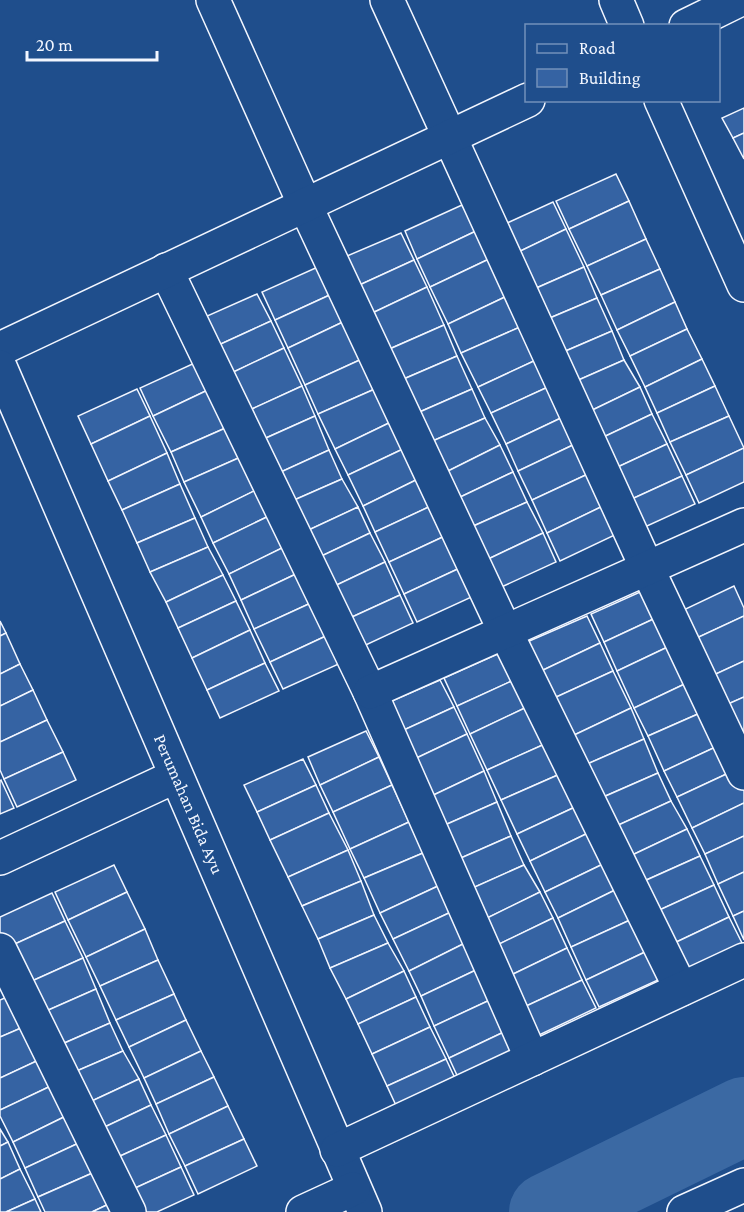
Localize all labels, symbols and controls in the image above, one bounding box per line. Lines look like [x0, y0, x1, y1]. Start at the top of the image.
scale bar [27, 24, 158, 62]
legend [525, 24, 720, 102]
text: 20 m [36, 35, 73, 55]
text: Road [579, 38, 616, 58]
text: Building [579, 68, 641, 88]
street label: Perumahan Bida Ayu [150, 731, 228, 877]

